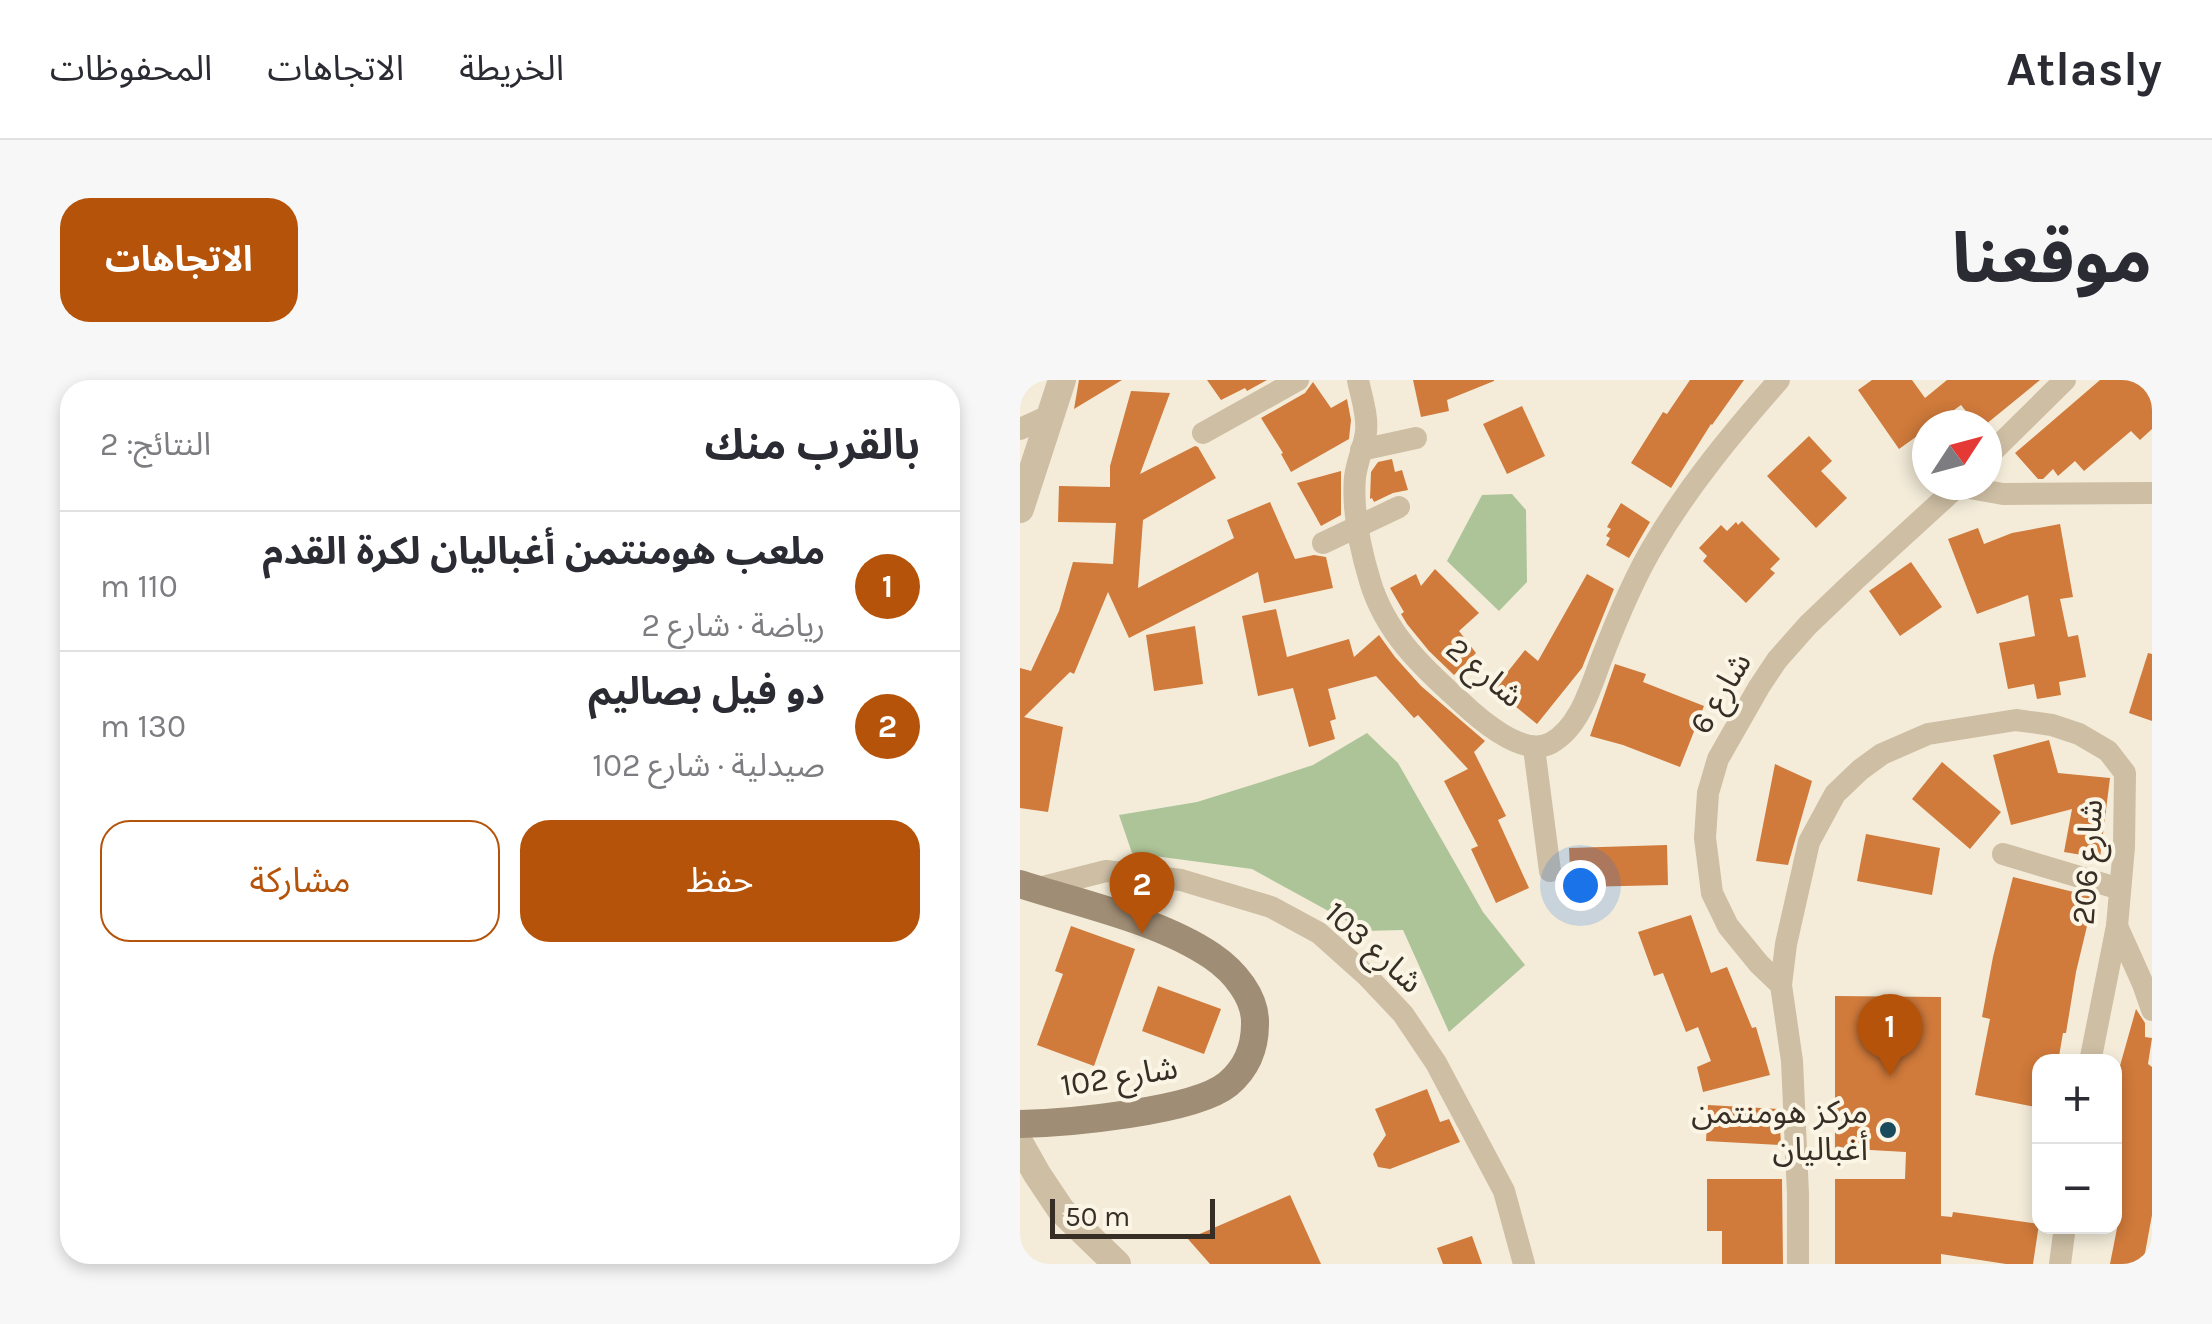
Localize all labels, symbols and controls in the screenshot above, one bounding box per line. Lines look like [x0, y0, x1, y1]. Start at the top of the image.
text: Atlasly [2006, 41, 2162, 97]
text: المحفوظات [50, 48, 212, 89]
text: الاتجاهات [267, 48, 404, 89]
text: الخريطة [459, 48, 564, 89]
button: الاتجاهات [60, 198, 298, 322]
text: موقعنا [1951, 218, 2152, 300]
north arrow [1912, 410, 2002, 500]
text: بالقرب منك [705, 420, 920, 470]
text: النتائج: 2 [100, 426, 211, 463]
text: ملعب هومنتمن أغباليان لكرة القدم [263, 529, 825, 574]
text: 110 m [100, 568, 178, 605]
text: 1 [882, 568, 893, 605]
text: رياضة · شارع 2 [641, 607, 825, 644]
street label: شارع 2 [1436, 630, 1530, 719]
street label: شارع 6 [1682, 646, 1763, 743]
text: دو فيل بصاليم [588, 669, 825, 714]
text: 130 m [100, 708, 186, 745]
text: 2 [878, 708, 897, 745]
text: صيدلية · شارع 102 [592, 747, 825, 784]
street label: شارع 206 [2065, 798, 2115, 926]
button: مشاركة [100, 820, 500, 942]
button: حفظ [520, 820, 920, 942]
pin: 2 [1110, 852, 1174, 934]
your location [1555, 860, 1606, 911]
street label: شارع 103 [1314, 894, 1430, 1004]
pin: 1 [1858, 994, 1922, 1076]
street label: شارع 102 [1058, 1049, 1181, 1109]
map controls [2032, 1054, 2122, 1234]
button: + [2032, 1054, 2122, 1144]
place label: مركز هومنتمن أغباليان [1691, 1094, 1868, 1168]
marker: مركز هومنتمن أغباليان [1877, 1119, 1899, 1141]
button: − [2032, 1144, 2122, 1234]
scale bar [1050, 1194, 1215, 1238]
text: 50 m [1065, 1200, 1130, 1233]

